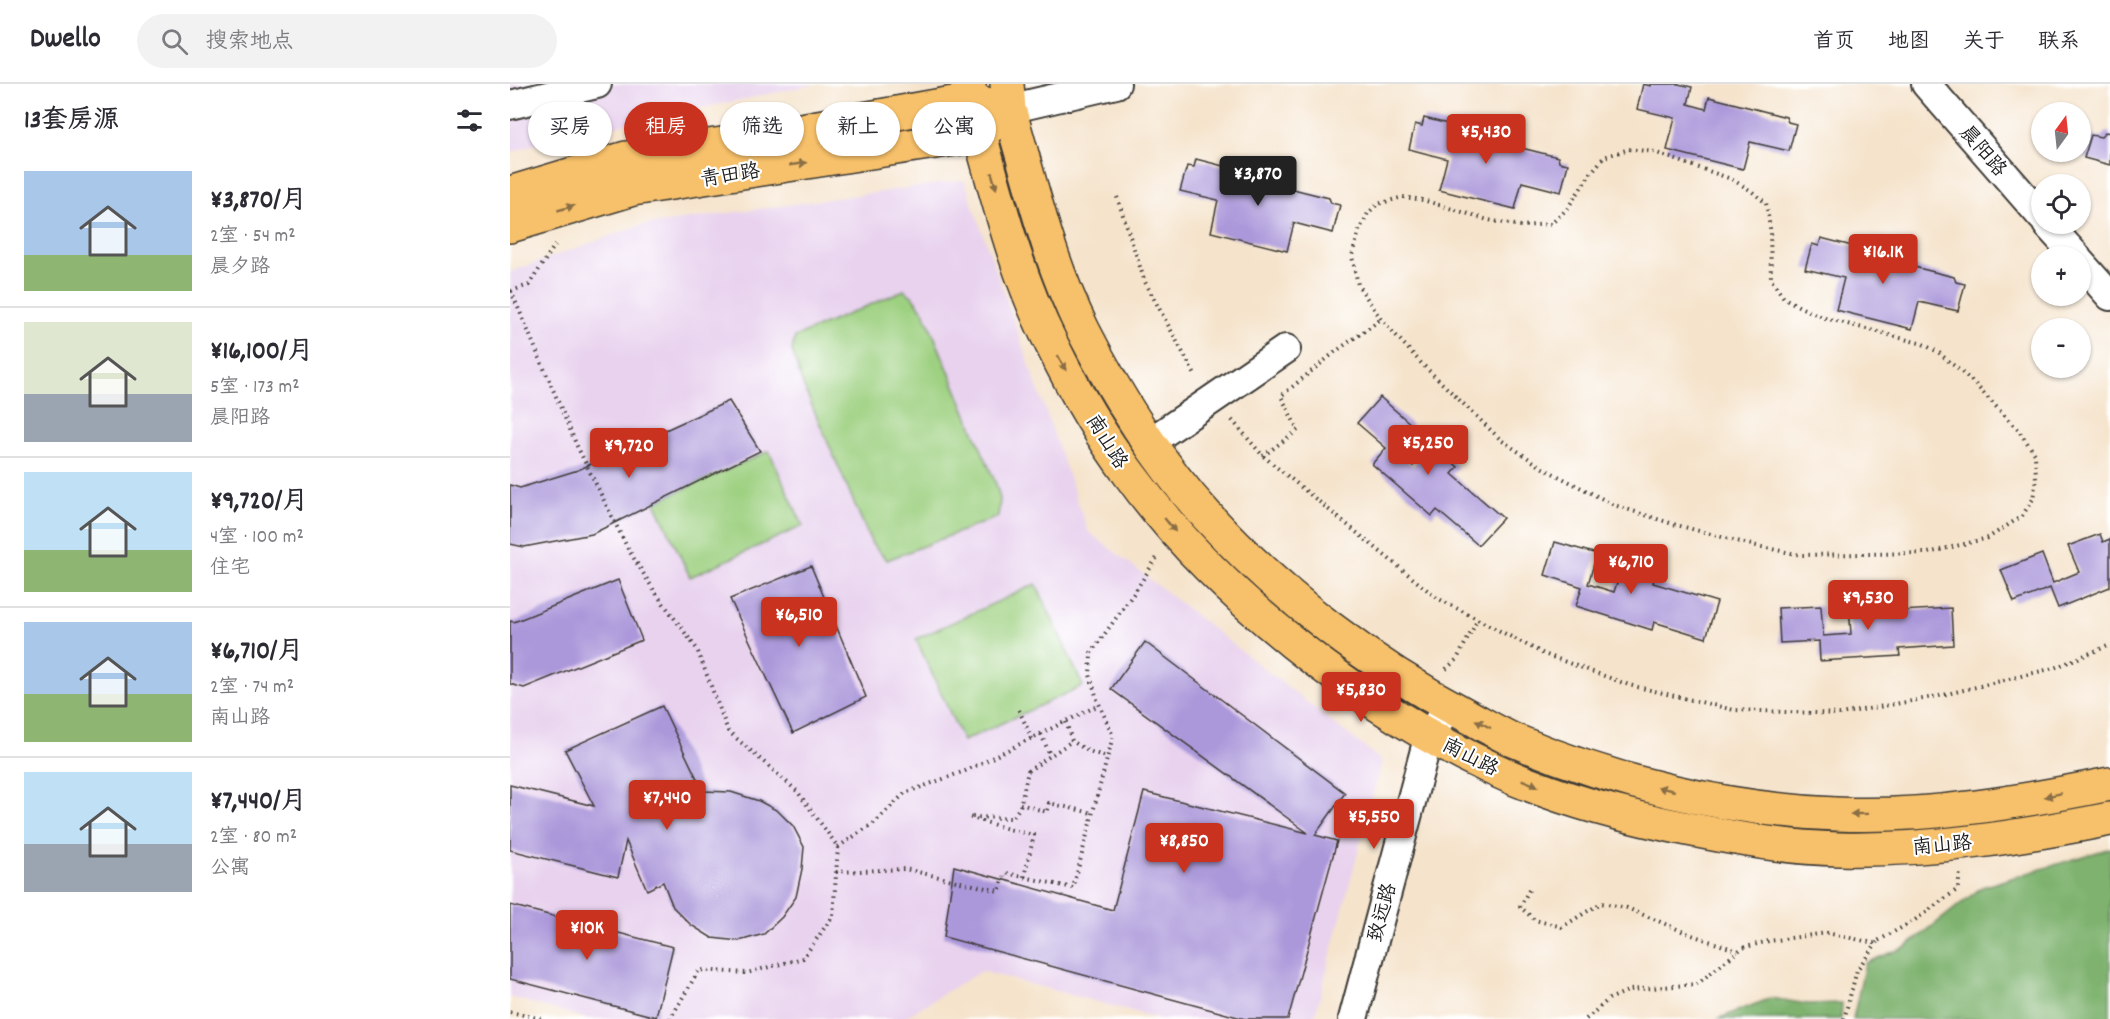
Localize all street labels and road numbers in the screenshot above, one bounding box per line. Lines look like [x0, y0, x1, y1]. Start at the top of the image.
street label: 晨阳路 [1951, 120, 2013, 185]
street label: 青田路 [699, 158, 763, 195]
street label: 南山路 [1078, 410, 1134, 476]
street label: 南山路 [1437, 733, 1504, 785]
street label: 南山路 [1911, 830, 1974, 864]
street label: 致远路 [1363, 879, 1405, 945]

